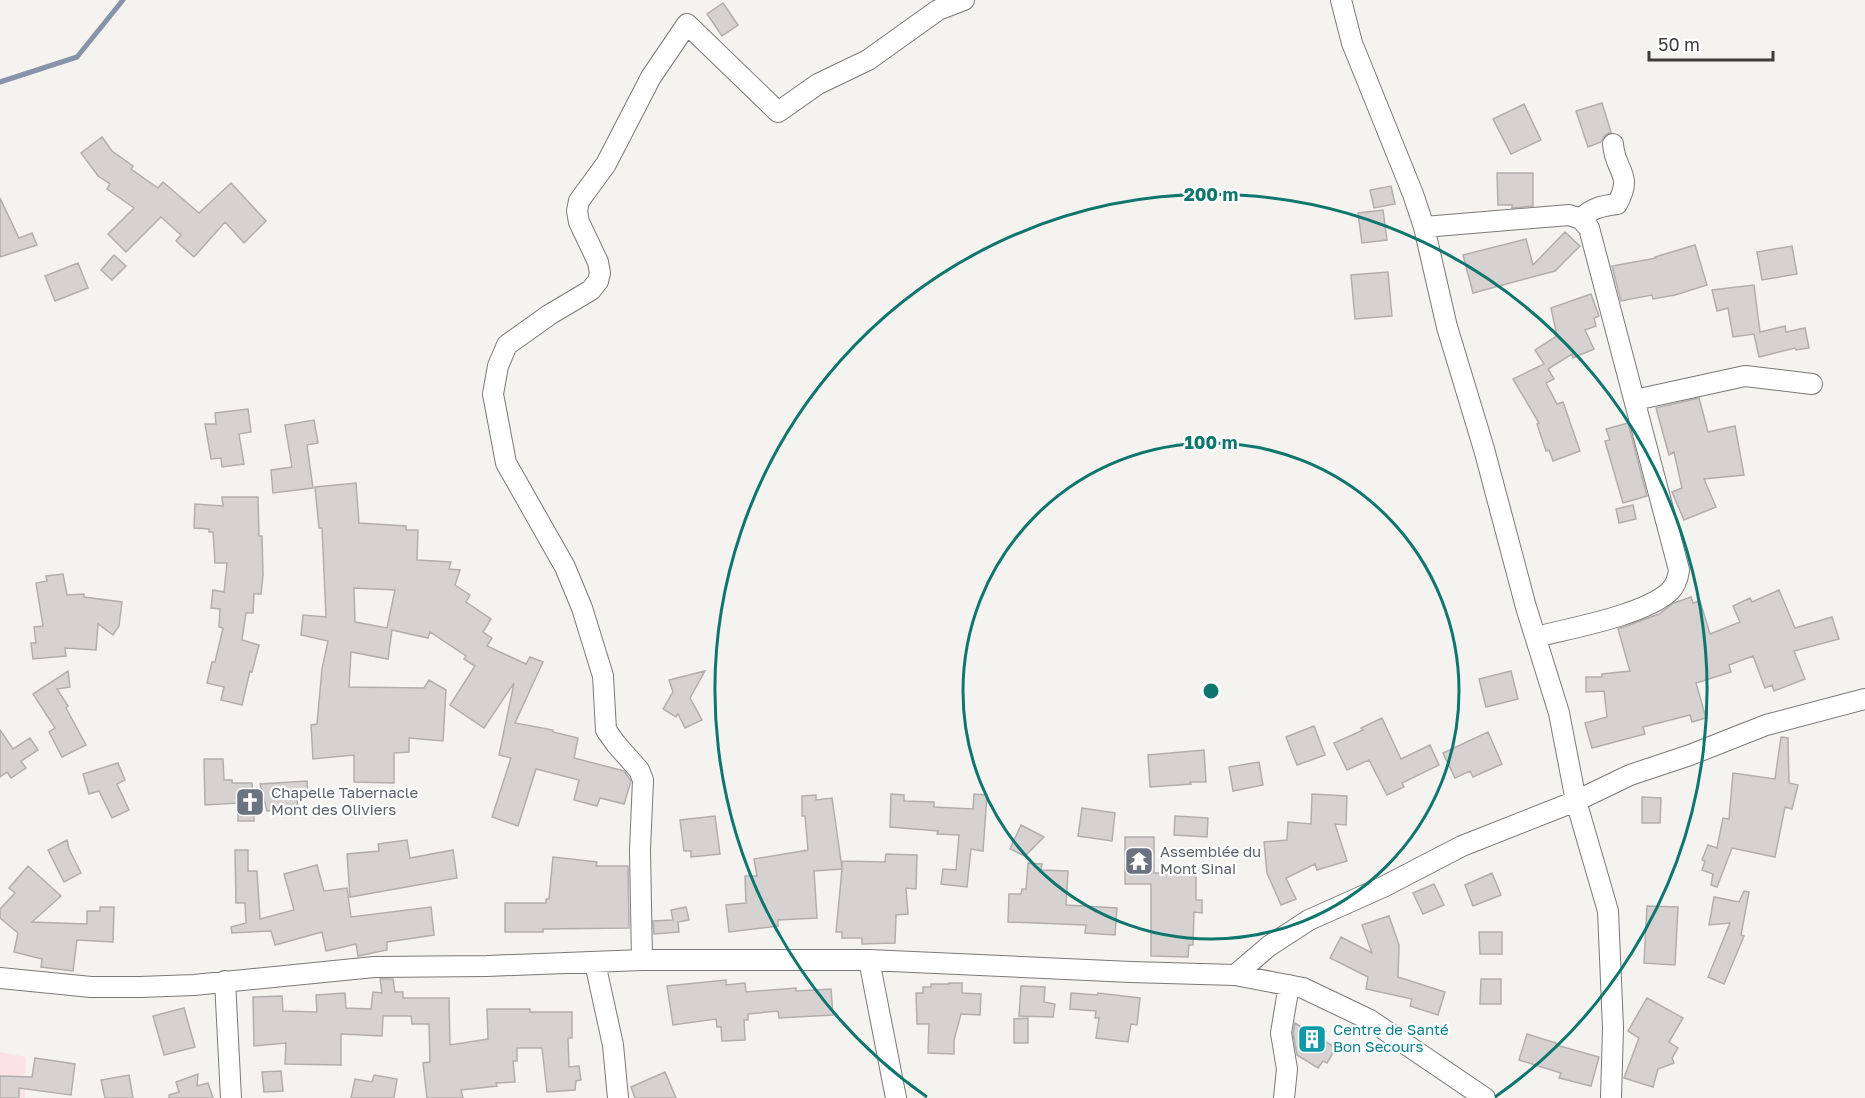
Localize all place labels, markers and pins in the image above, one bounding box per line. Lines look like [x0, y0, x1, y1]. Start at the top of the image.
centre of rings [1201, 681, 1221, 701]
place label: Chapelle Tabernacle Mont des Oliviers [271, 783, 418, 818]
church icon: Chapelle Tabernacle Mont des Oliviers [234, 786, 266, 818]
place label: Assemblée du Mont Sinai [1160, 842, 1261, 877]
temple icon: Assemblée du Mont Sinai [1123, 845, 1155, 877]
place label: Centre de Santé Bon Secours [1333, 1020, 1449, 1055]
building icon: Centre de Santé Bon Secours [1296, 1023, 1328, 1055]

